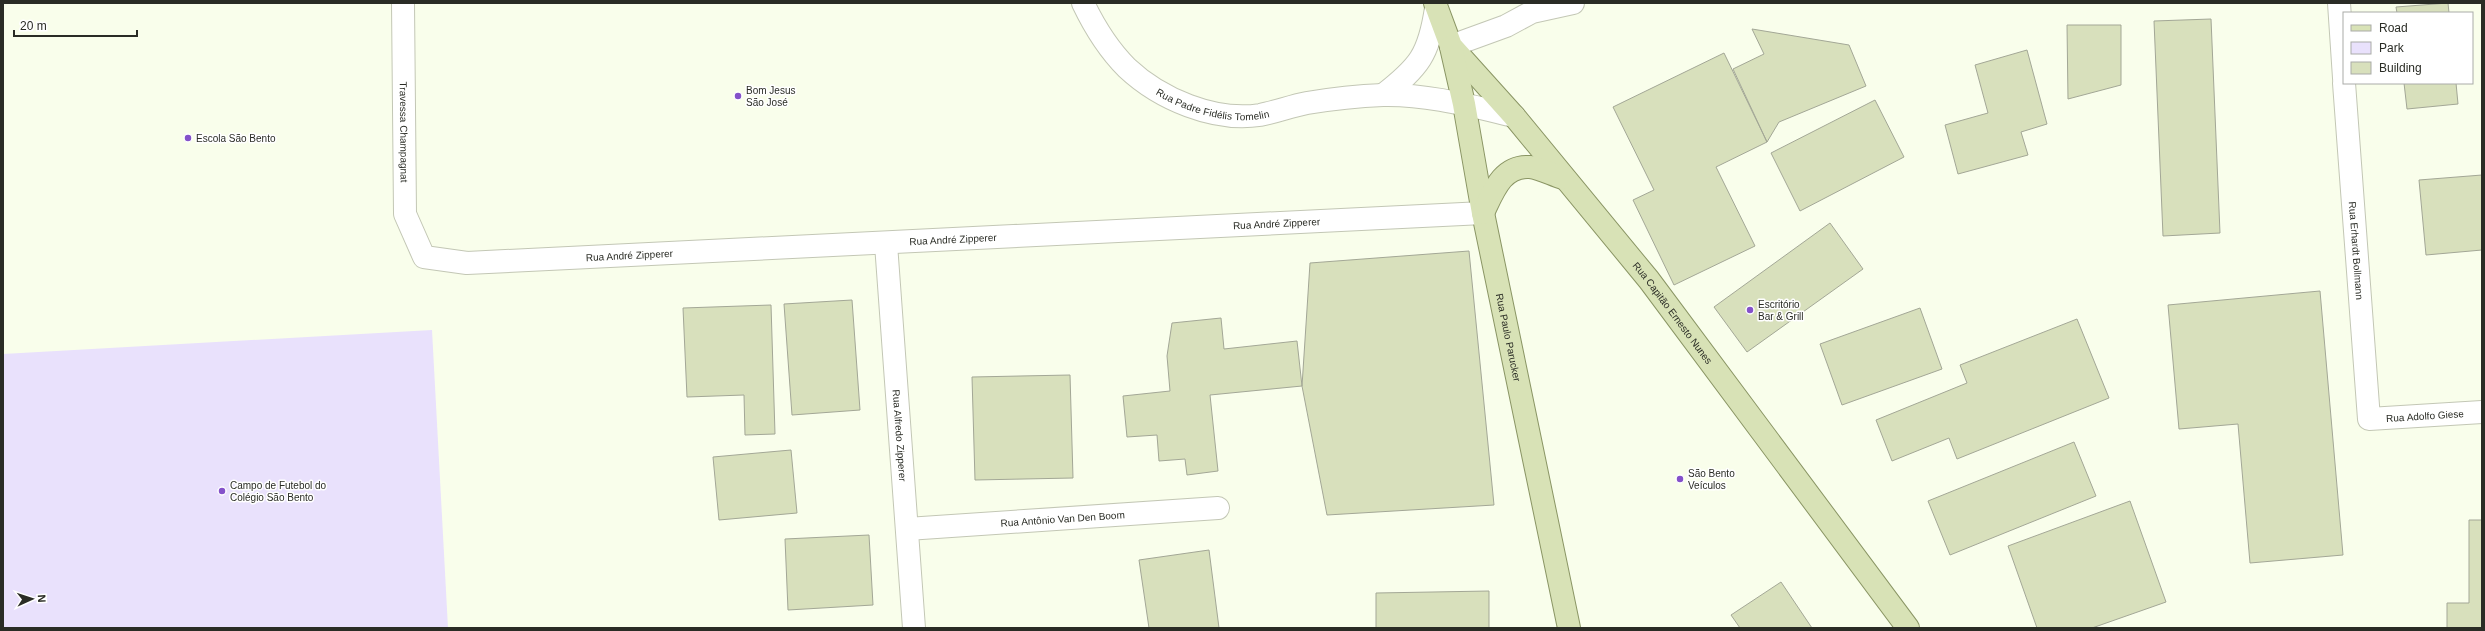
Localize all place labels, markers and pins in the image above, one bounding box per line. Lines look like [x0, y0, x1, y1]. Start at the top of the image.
place label: Bom Jesus São José [746, 85, 795, 108]
marker: Bom Jesus São José [733, 91, 743, 101]
marker: Escola São Bento [183, 133, 193, 143]
place label: Escola São Bento [196, 133, 276, 144]
place label: Escritório Bar & Grill [1758, 299, 1804, 322]
marker: Escritório Bar & Grill [1745, 305, 1755, 315]
place label: São Bento Veículos [1688, 468, 1735, 491]
marker: São Bento Veículos [1675, 474, 1685, 484]
place label: Campo de Futebol do Colégio São Bento [230, 480, 327, 503]
marker: Campo de Futebol do Colégio São Bento [217, 486, 227, 496]

